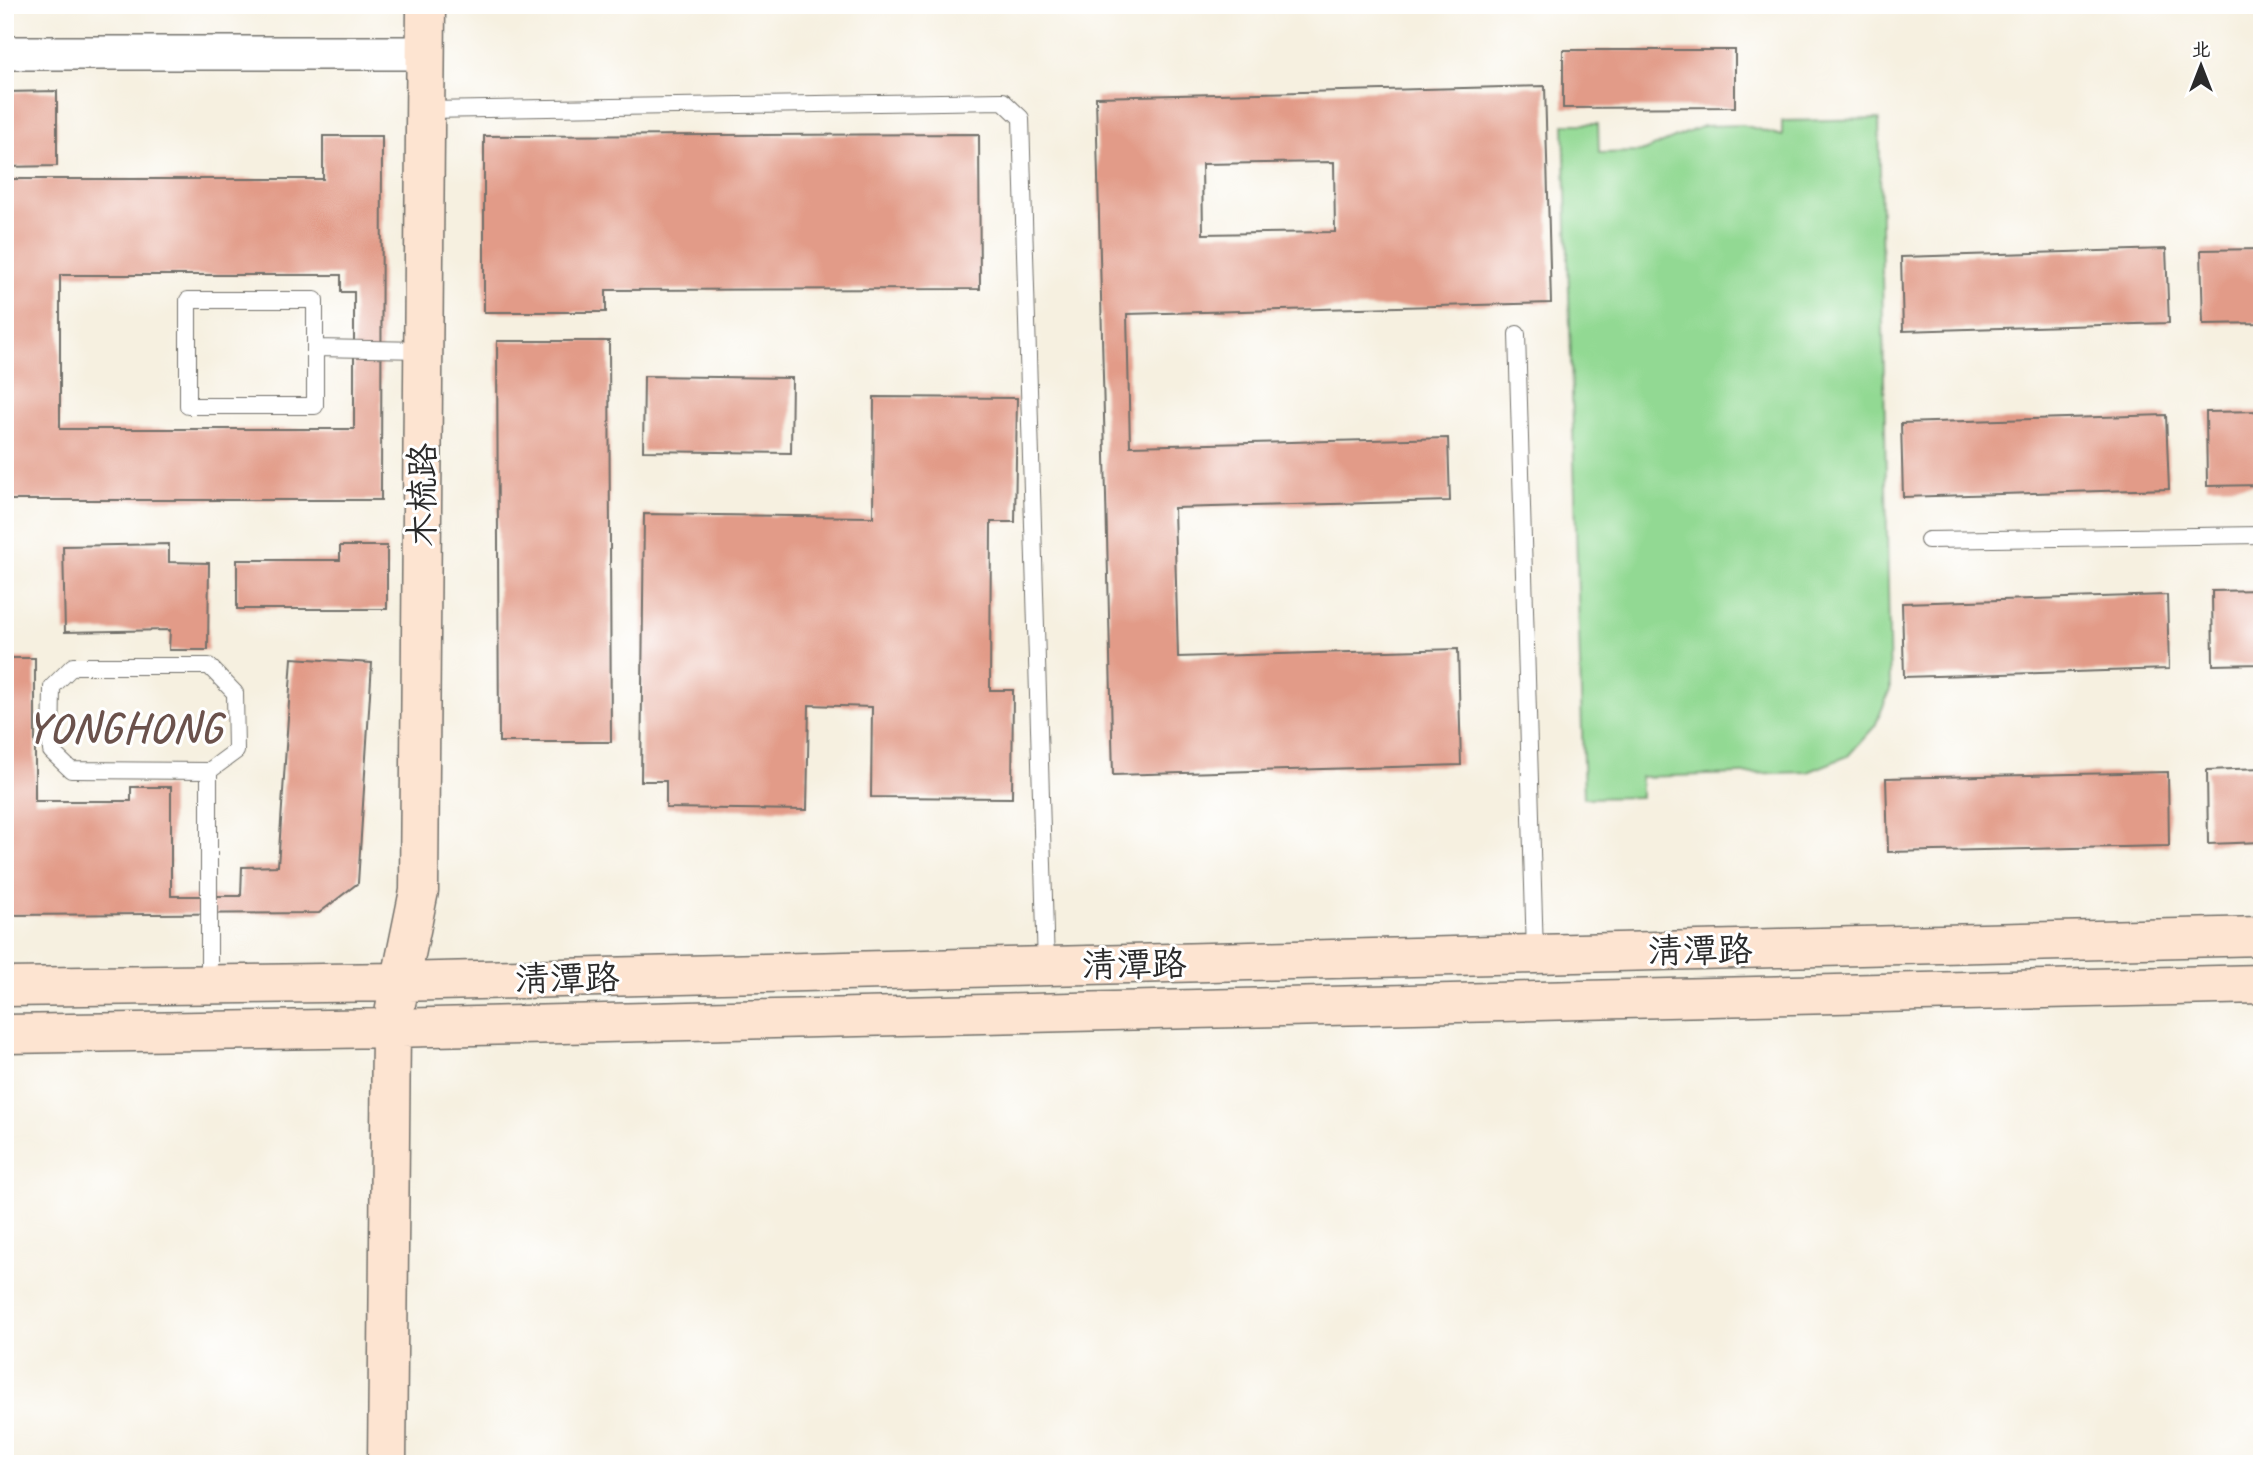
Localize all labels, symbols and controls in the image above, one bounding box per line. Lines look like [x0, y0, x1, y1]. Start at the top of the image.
north arrow [2166, 32, 2236, 102]
text: 北 [2191, 38, 2211, 62]
street label: 木梳路 [400, 442, 445, 548]
district label: YONGHONG [27, 701, 226, 754]
street label: 清潭路 [1647, 927, 1753, 974]
street label: 清潭路 [1081, 941, 1187, 988]
street label: 清潭路 [514, 955, 620, 1002]

